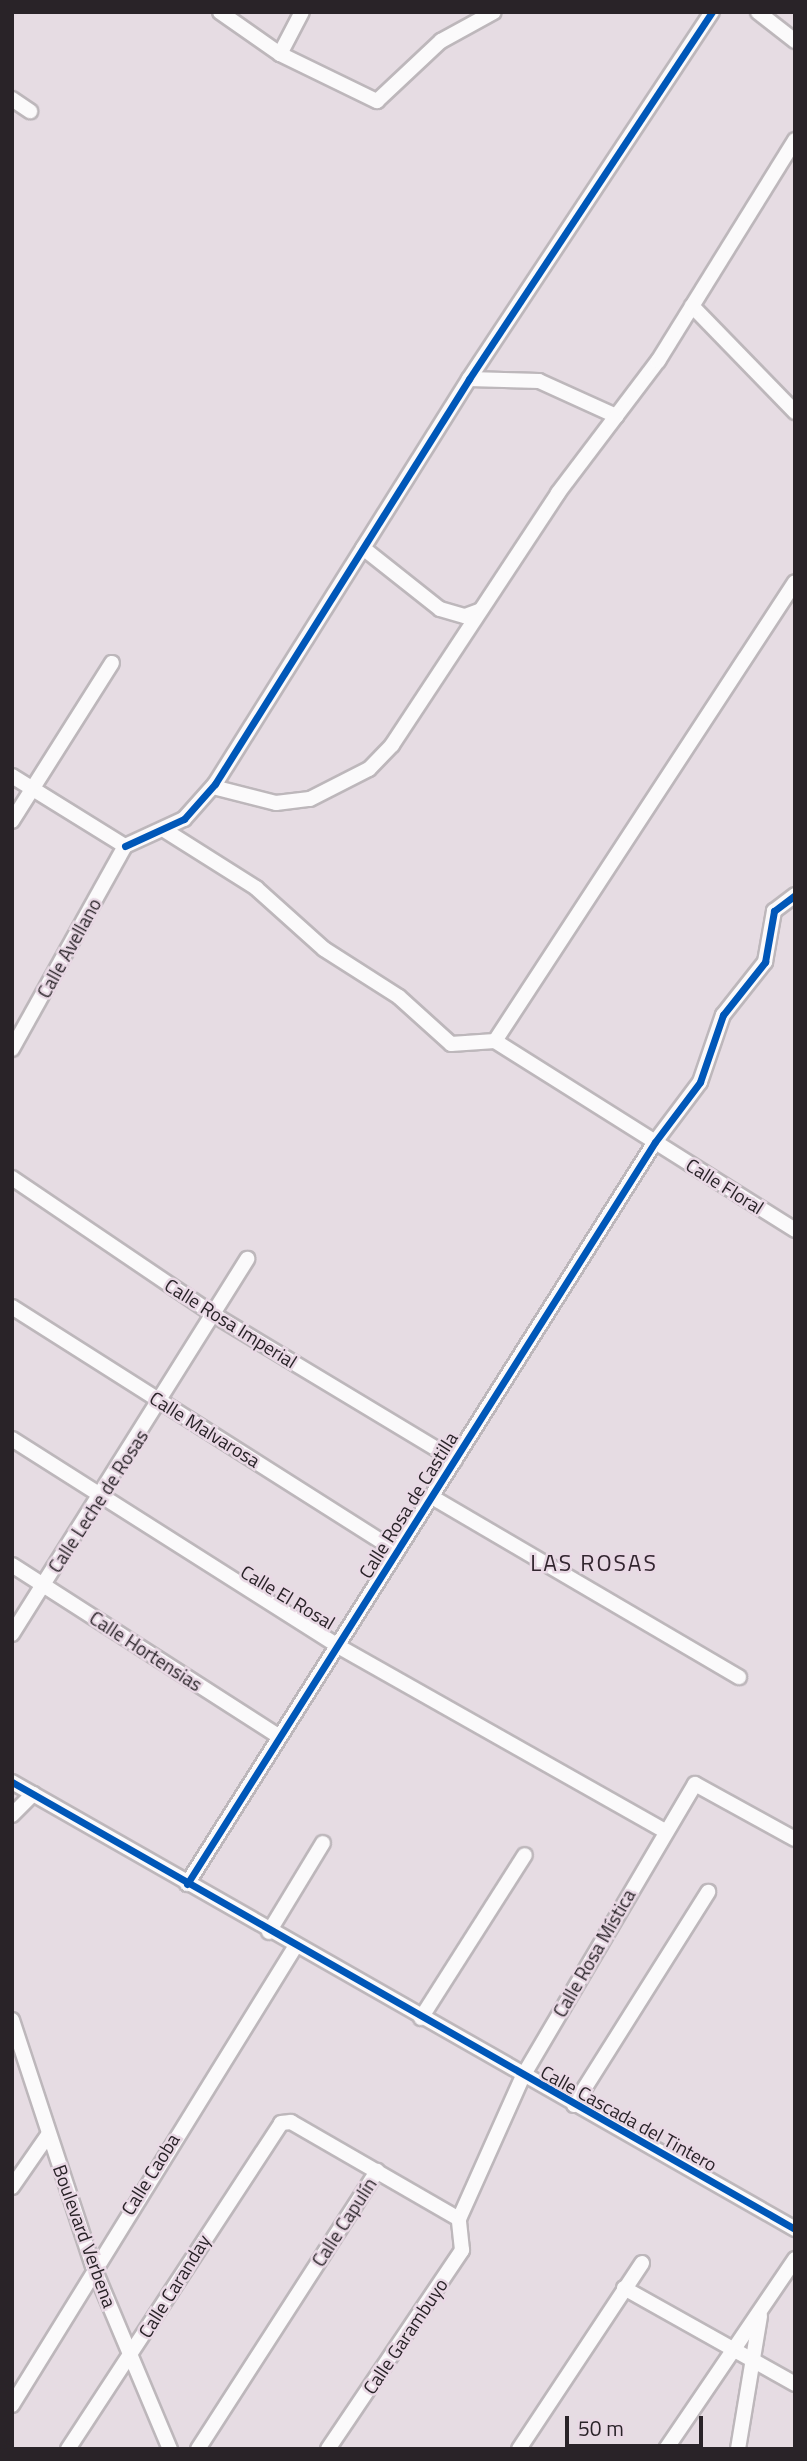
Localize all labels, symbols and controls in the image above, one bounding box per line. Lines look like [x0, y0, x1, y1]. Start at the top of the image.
street label: Calle Avellano [32, 894, 106, 1002]
street label: Calle Floral [682, 1153, 768, 1219]
street label: Calle Rosa Imperial [161, 1273, 301, 1373]
street label: Calle Malvarosa [146, 1386, 264, 1472]
street label: Calle Leche de Rosas [43, 1425, 153, 1577]
street label: Calle Rosa de Castilla [354, 1428, 462, 1582]
district label: LAS ROSAS [531, 1549, 657, 1577]
street label: Calle El Rosal [237, 1560, 339, 1634]
street label: Calle Hortensias [85, 1606, 207, 1696]
street label: Calle Rosa Mística [548, 1885, 640, 2021]
street label: Calle Cascada del Tintero [537, 2060, 721, 2176]
street label: Calle Caoba [116, 2129, 184, 2219]
street label: Boulevard Verbena [49, 2161, 121, 2311]
street label: Calle Capulín [307, 2173, 381, 2271]
street label: Calle Caranday [133, 2230, 215, 2342]
street label: Calle Garambuyo [358, 2274, 452, 2398]
scale bar [569, 2402, 707, 2446]
text: 50 m [578, 2412, 624, 2444]

